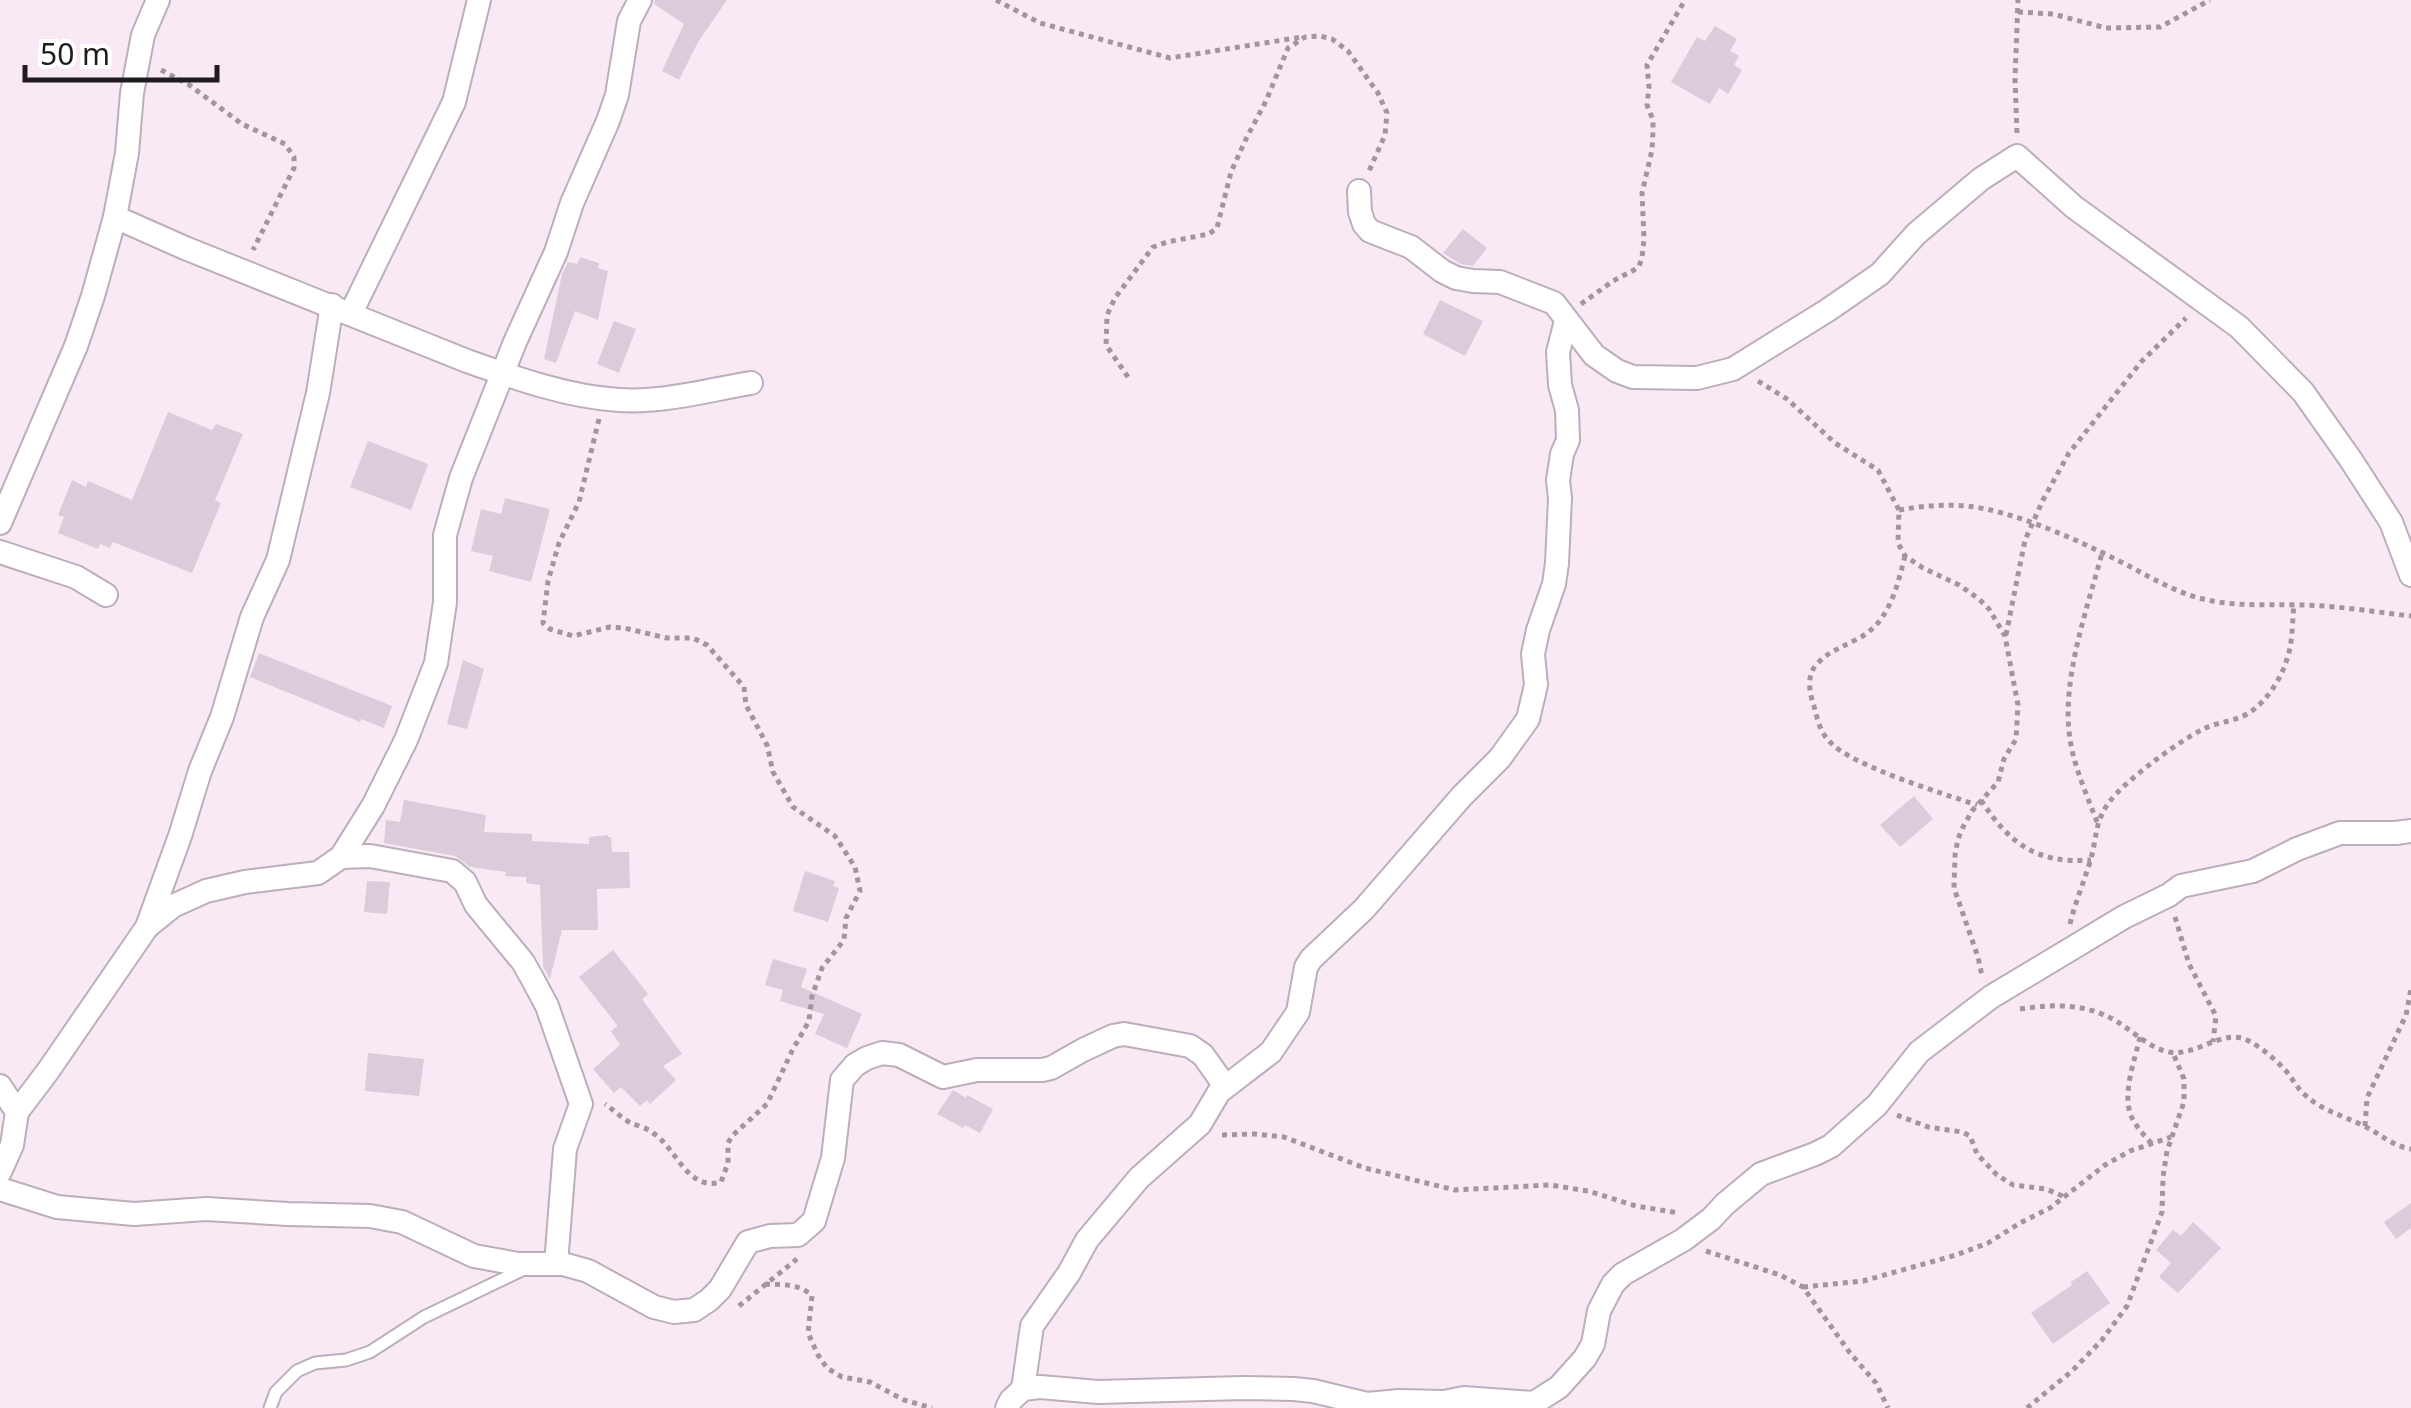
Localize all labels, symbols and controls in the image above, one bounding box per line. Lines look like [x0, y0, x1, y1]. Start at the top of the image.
scale bar [25, 20, 218, 82]
text: 50 m [40, 33, 110, 74]

